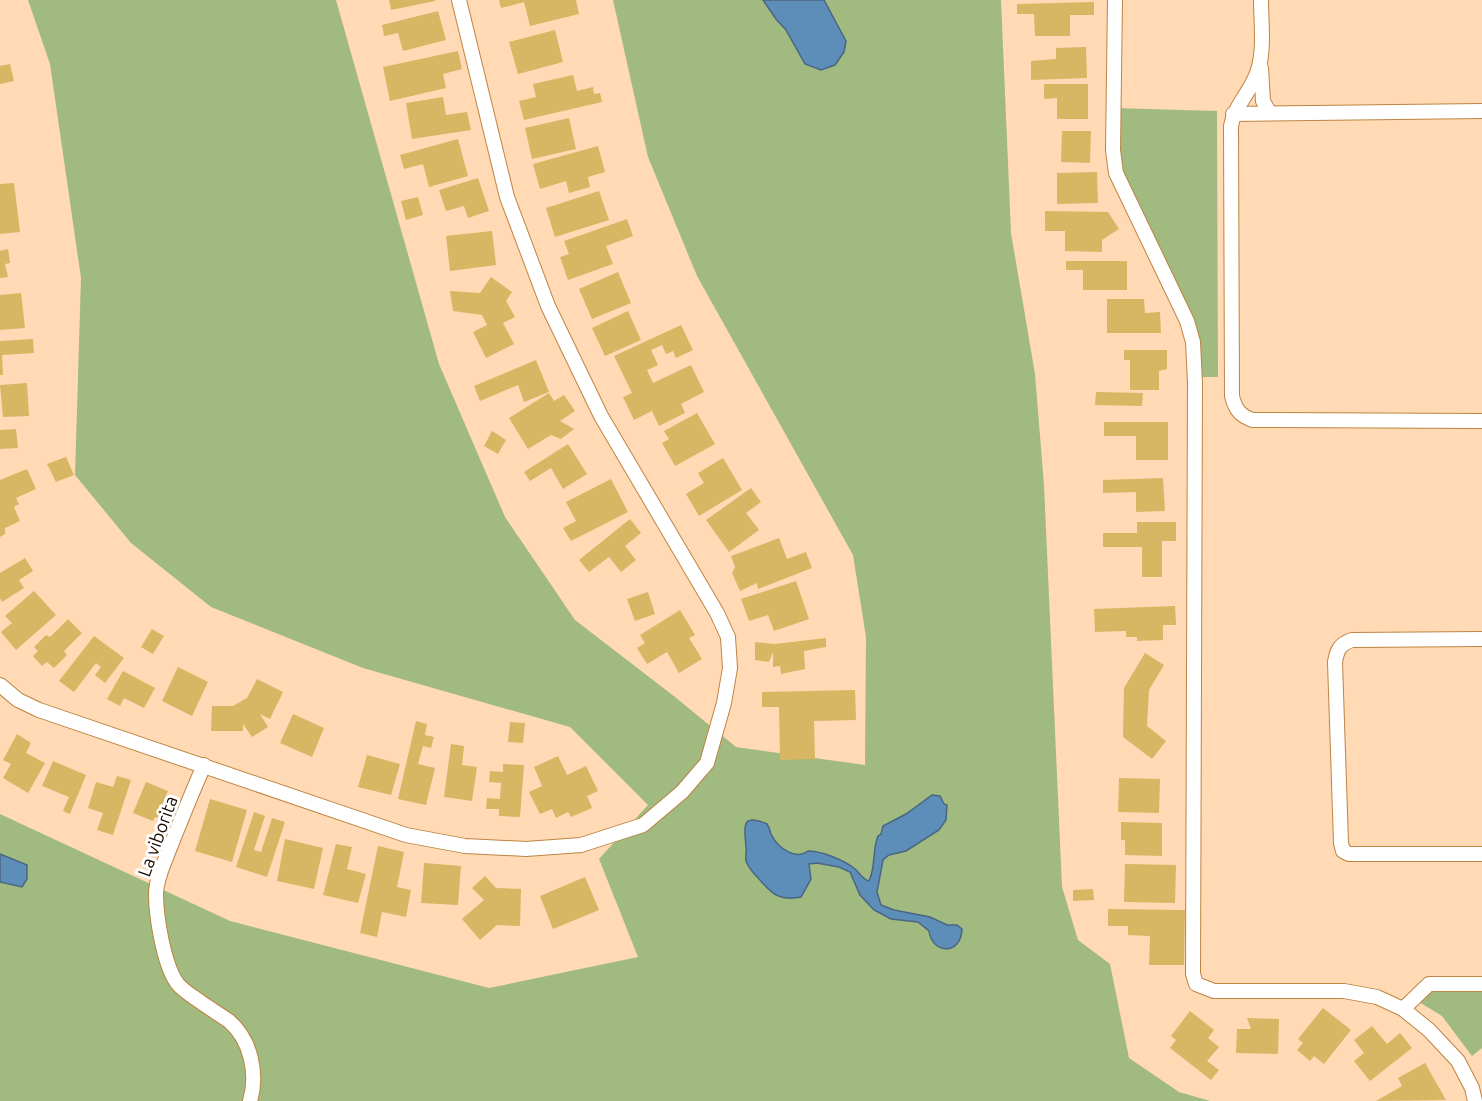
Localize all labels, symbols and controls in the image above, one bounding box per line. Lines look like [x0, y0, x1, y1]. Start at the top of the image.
street label: La viborita [133, 793, 181, 879]

